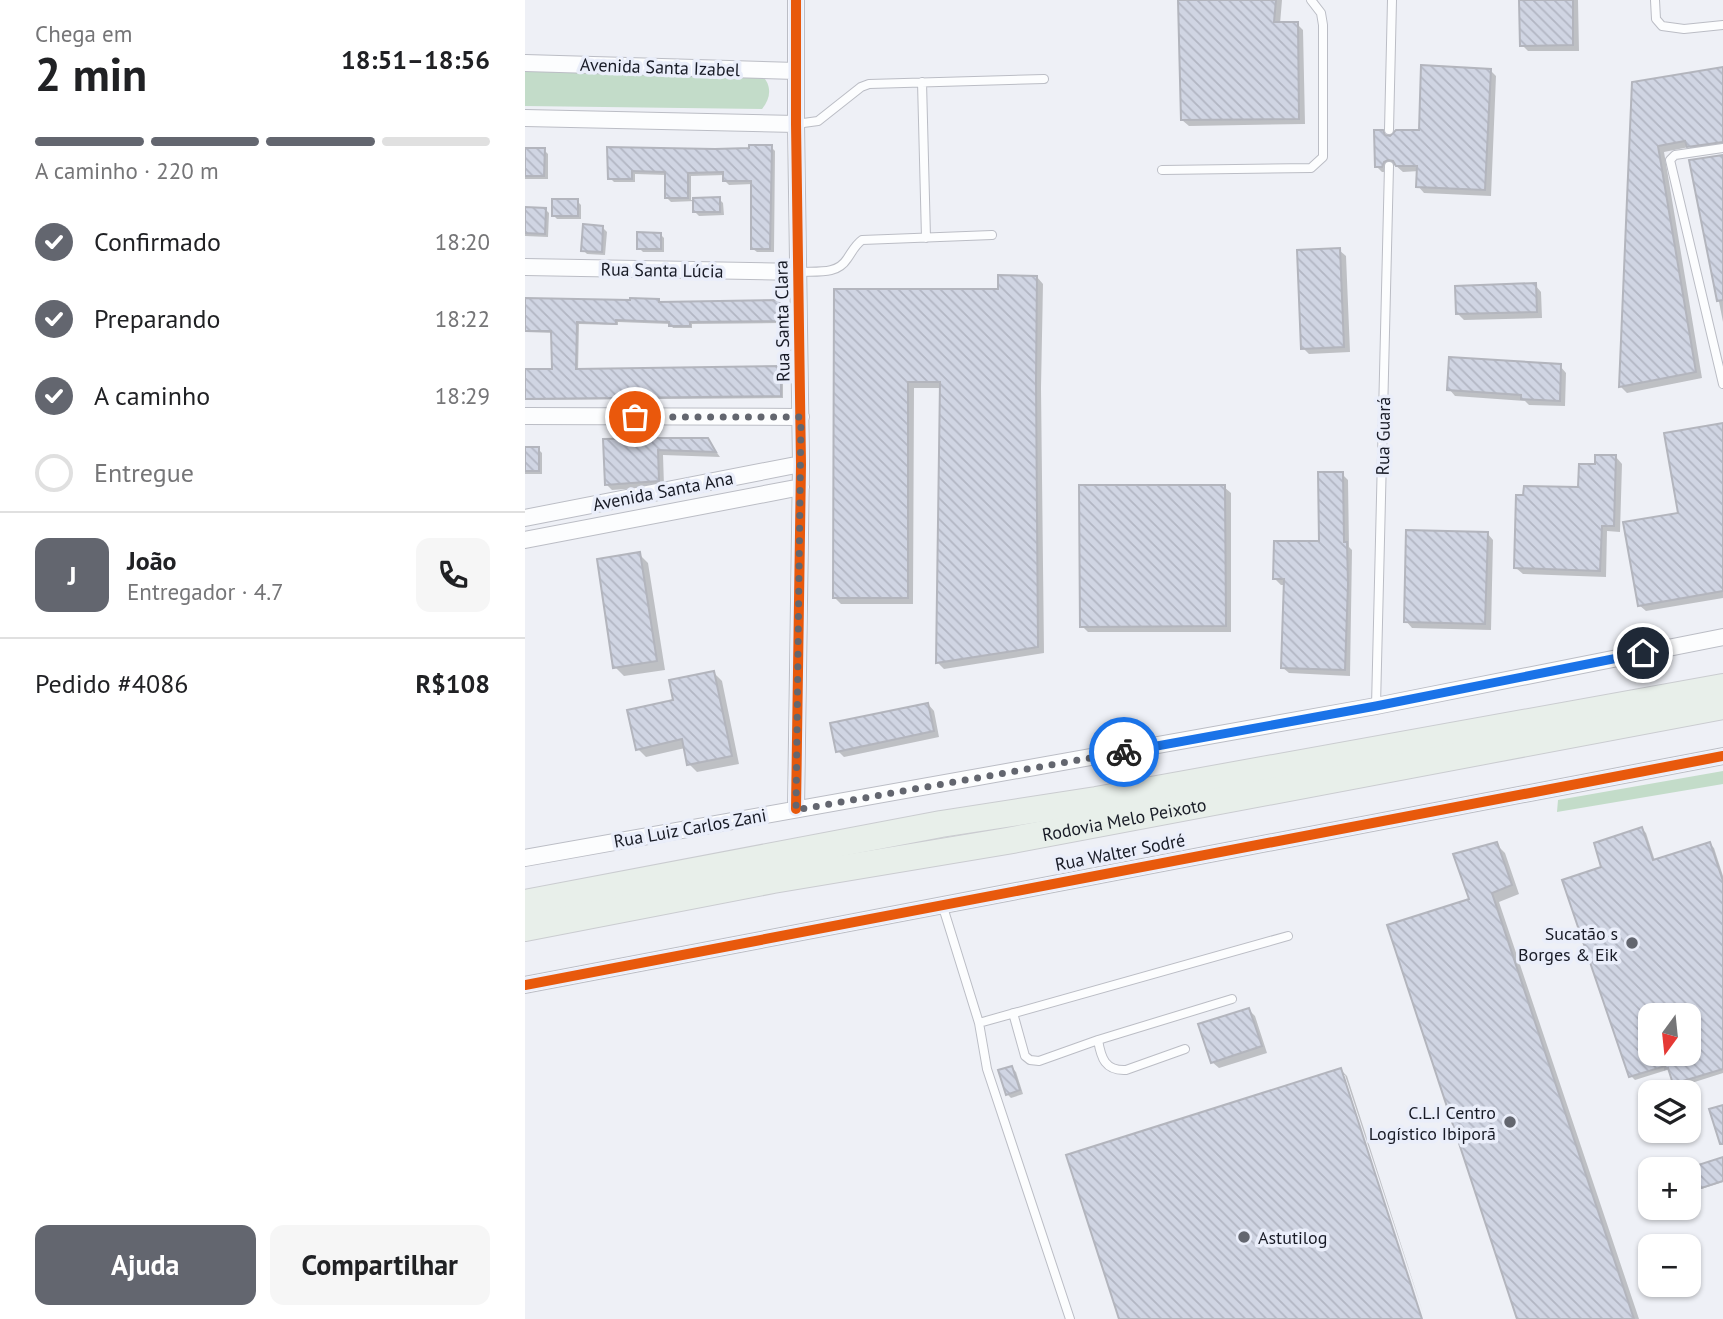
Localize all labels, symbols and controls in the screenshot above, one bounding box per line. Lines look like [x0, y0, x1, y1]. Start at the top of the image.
text: Chega em [35, 19, 132, 48]
text: 18:51–18:56 [341, 43, 490, 76]
text: 2 min [35, 44, 147, 104]
street label: Avenida Santa Izabel [580, 53, 741, 81]
text: A caminho · 220 m [35, 156, 219, 185]
icon: check [35, 223, 73, 261]
text: Confirmado [94, 225, 221, 258]
text: 18:20 [435, 227, 490, 256]
street label: Rua Santa Lúcia [600, 257, 724, 283]
street label: Rua Santa Clara [769, 260, 795, 382]
icon: check [35, 300, 73, 338]
text: Preparando [94, 302, 221, 335]
text: 18:22 [435, 304, 490, 333]
icon: check [35, 377, 73, 415]
text: A caminho [94, 379, 210, 412]
text: 18:29 [435, 381, 490, 410]
pin [605, 387, 665, 447]
street label: Rua Guará [1371, 396, 1395, 476]
icon: bag [616, 398, 654, 436]
text: Entregue [94, 456, 194, 489]
street label: Avenida Santa Ana [591, 466, 735, 516]
button: phone [416, 538, 490, 612]
text: João [127, 544, 177, 577]
text: J [68, 559, 76, 592]
text: Entregador · 4.7 [127, 577, 284, 606]
pin [1613, 623, 1673, 683]
icon: home [1624, 634, 1662, 672]
text: Pedido #4086 [35, 667, 188, 700]
text: R$108 [415, 667, 490, 700]
courier [1089, 717, 1159, 787]
icon: bike [1105, 733, 1143, 771]
street label: Rodovia Melo Peixoto [1040, 792, 1208, 846]
street label: Rua Luiz Carlos Zani [612, 803, 768, 853]
street label: Rua Walter Sodré [1053, 828, 1187, 876]
place label: Sucatão s Borges & Eik [1518, 922, 1618, 966]
marker: Sucatão s Borges & Eik [1624, 935, 1640, 951]
north arrow [1638, 1003, 1701, 1066]
map controls [1638, 1003, 1701, 1297]
button: layers [1638, 1080, 1701, 1143]
place label: C.L.I Centro Logístico Ibiporã [1369, 1101, 1496, 1145]
marker: C.L.I Centro Logístico Ibiporã [1502, 1114, 1518, 1130]
button: + [1638, 1157, 1701, 1220]
button: Ajuda [35, 1225, 256, 1305]
button: Compartilhar [270, 1225, 490, 1305]
place label: Astutilog [1258, 1226, 1327, 1249]
marker: Astutilog [1236, 1229, 1252, 1245]
button: − [1638, 1234, 1701, 1297]

